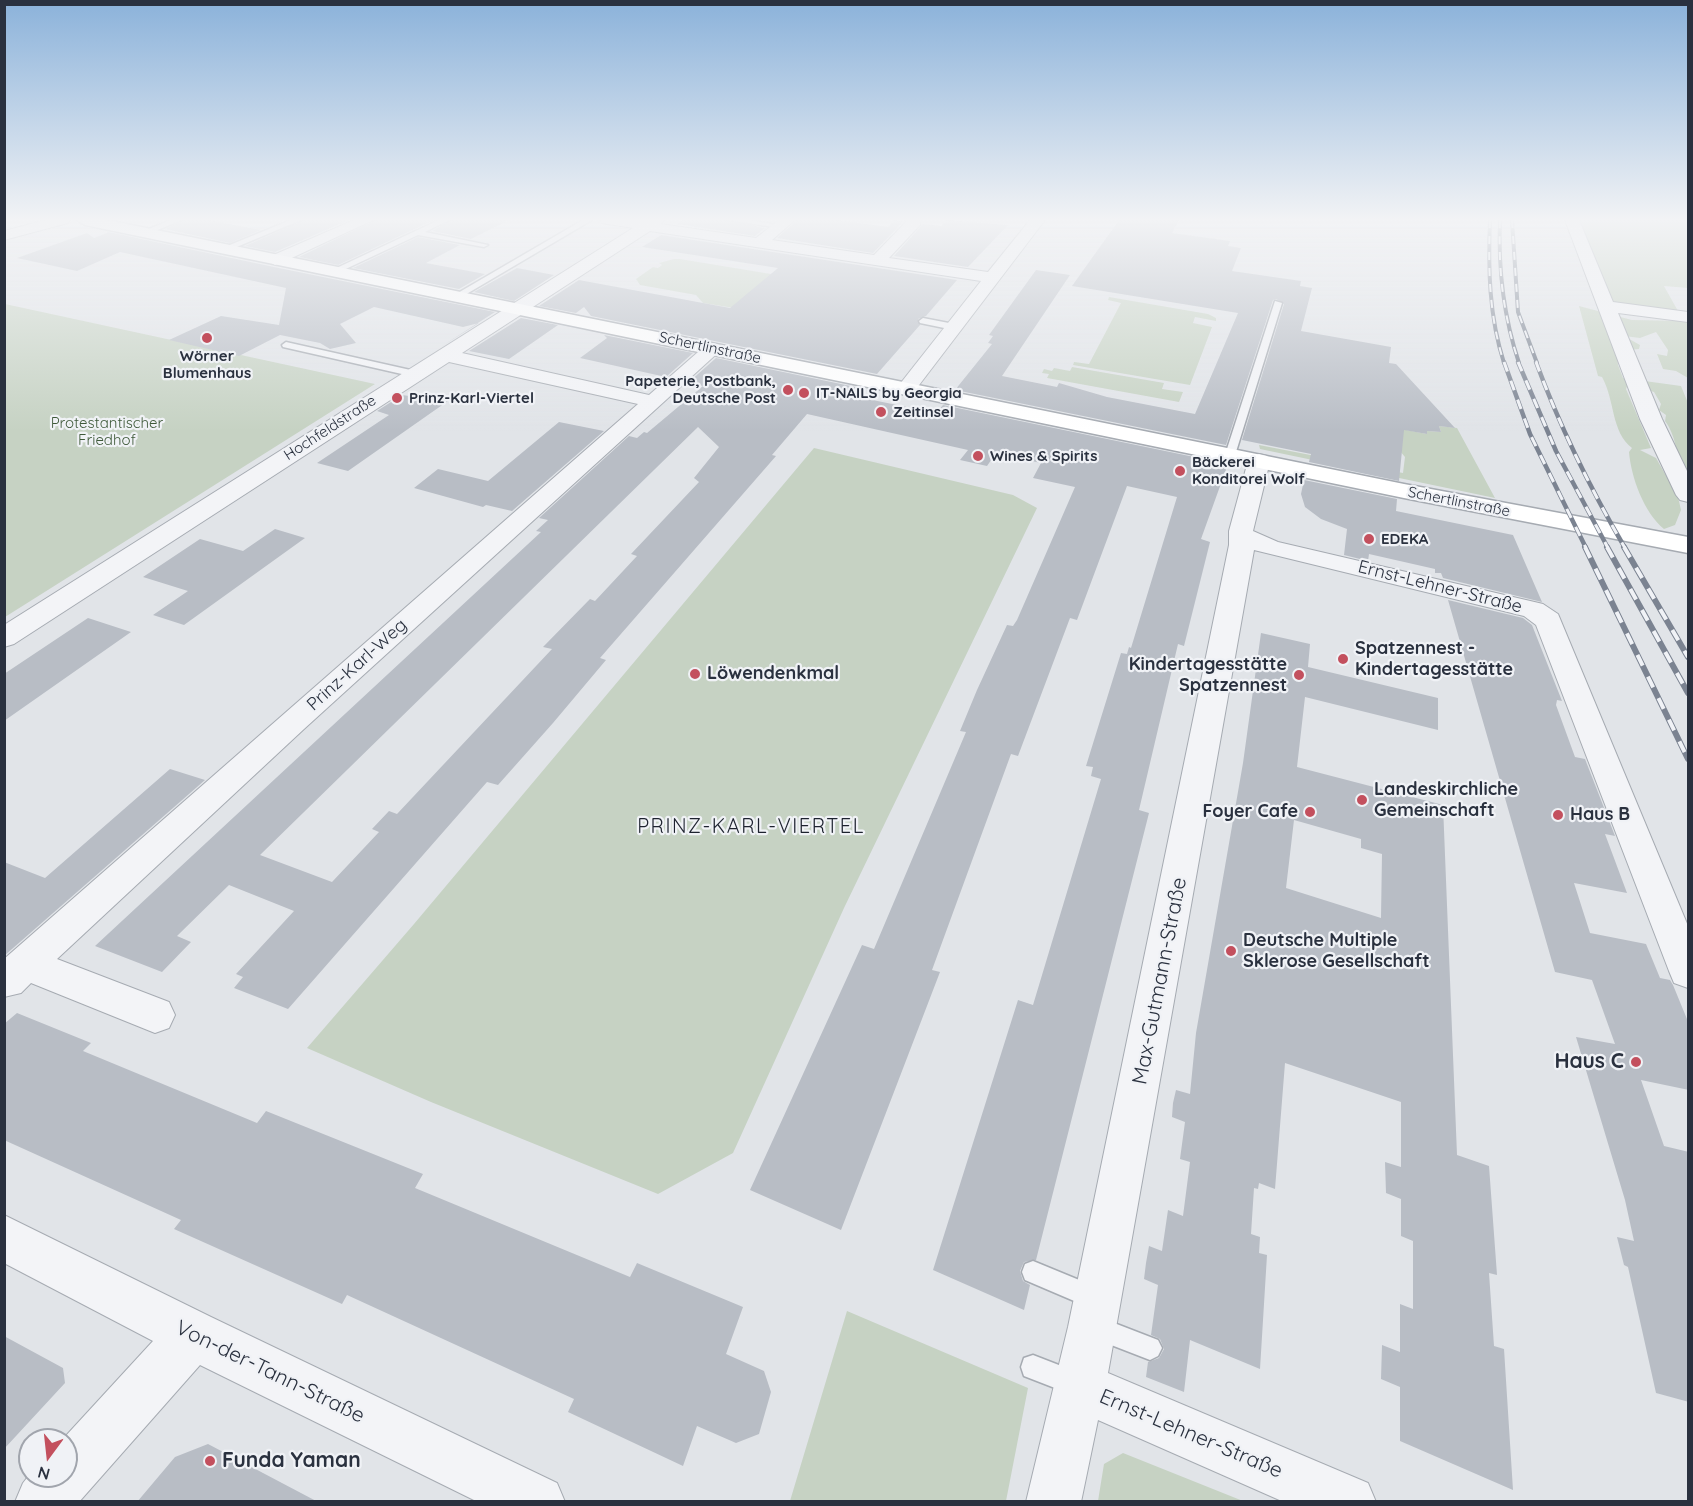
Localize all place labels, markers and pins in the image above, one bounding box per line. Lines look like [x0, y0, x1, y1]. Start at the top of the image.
marker: Wörner Blumenhaus [200, 331, 214, 345]
place label: Wörner Blumenhaus [163, 347, 251, 382]
place label: Papeterie, Postbank, Deutsche Post [625, 372, 776, 407]
marker: Papeterie, Postbank, Deutsche Post [781, 383, 795, 397]
place label: IT-NAILS by Georgia [816, 384, 962, 402]
marker: IT-NAILS by Georgia [797, 386, 811, 400]
place label: Prinz-Karl-Viertel [409, 389, 534, 407]
marker: Prinz-Karl-Viertel [390, 391, 404, 405]
place label: Zeitinsel [893, 403, 954, 421]
marker: Zeitinsel [874, 405, 888, 419]
place label: Wines & Spirits [990, 447, 1097, 465]
marker: Wines & Spirits [971, 449, 985, 463]
place label: Bäckerei Konditorei Wolf [1192, 453, 1305, 488]
marker: Bäckerei Konditorei Wolf [1173, 464, 1187, 478]
place label: EDEKA [1381, 530, 1428, 548]
marker: EDEKA [1362, 532, 1376, 546]
place label: Spatzennest - Kindertagesstätte [1355, 638, 1513, 680]
marker: Spatzennest - Kindertagesstätte [1336, 652, 1350, 666]
place label: Kindertagesstätte Spatzennest [1129, 654, 1287, 696]
place label: Löwendenkmal [707, 663, 839, 685]
marker: Löwendenkmal [688, 667, 702, 681]
marker: Kindertagesstätte Spatzennest [1292, 668, 1306, 682]
place label: Landeskirchliche Gemeinschaft [1374, 779, 1518, 822]
marker: Landeskirchliche Gemeinschaft [1355, 793, 1369, 807]
place label: Foyer Cafe [1202, 801, 1298, 823]
place label: Haus B [1570, 804, 1630, 826]
marker: Foyer Cafe [1303, 805, 1317, 819]
marker: Haus B [1551, 808, 1565, 822]
place label: Deutsche Multiple Sklerose Gesellschaft [1243, 930, 1430, 972]
marker: Deutsche Multiple Sklerose Gesellschaft [1224, 944, 1238, 958]
place label: Haus C [1554, 1049, 1624, 1075]
marker: Haus C [1629, 1055, 1643, 1069]
place label: Funda Yaman [222, 1448, 361, 1474]
marker: Funda Yaman [203, 1454, 217, 1468]

